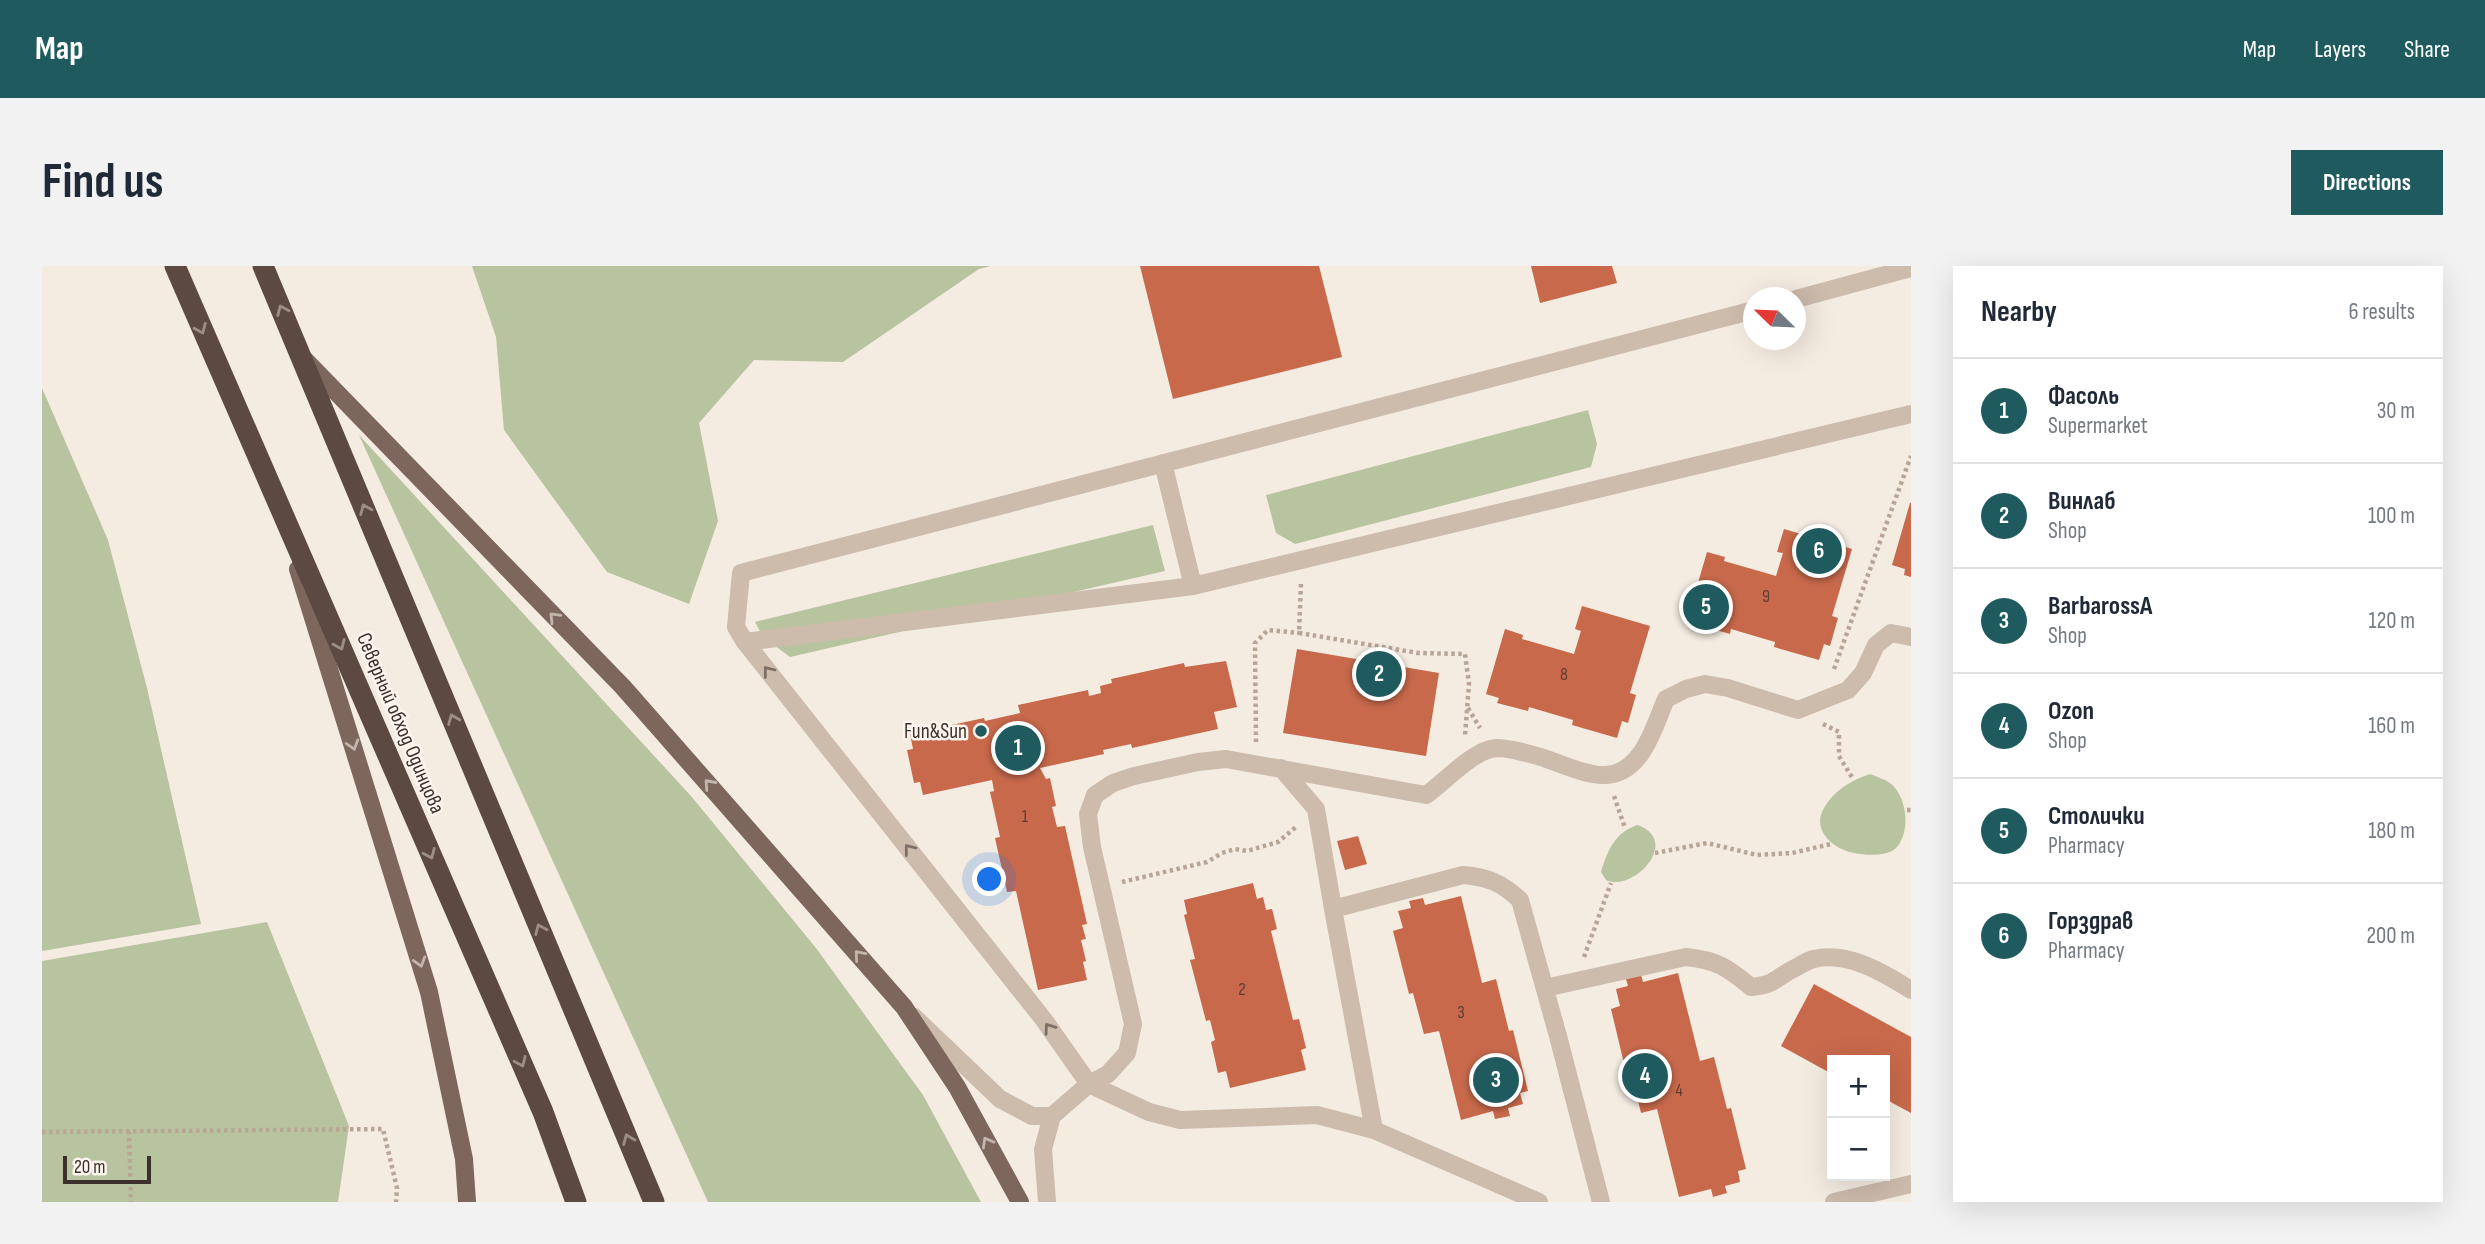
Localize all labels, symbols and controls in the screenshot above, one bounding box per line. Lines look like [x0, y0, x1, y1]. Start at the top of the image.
text: Map [35, 29, 84, 69]
text: Map [2243, 35, 2276, 64]
text: Layers [2314, 35, 2366, 64]
text: Share [2404, 35, 2450, 64]
button: Directions [2291, 150, 2443, 215]
text: Find us [42, 153, 164, 212]
north arrow [1743, 287, 1806, 350]
text: Nearby [1981, 294, 2057, 330]
text: 6 results [2349, 298, 2415, 326]
one-way arrow [276, 305, 290, 317]
one-way arrow [193, 322, 207, 334]
text: Фасоль [2048, 381, 2119, 412]
text: 1 [1999, 397, 2009, 425]
text: 30 m [2377, 397, 2415, 425]
text: Supermarket [2048, 412, 2148, 440]
text: Винлаб [2048, 486, 2116, 517]
text: 2 [1999, 502, 2009, 530]
text: 100 m [2368, 502, 2415, 530]
one-way arrow [360, 504, 374, 516]
text: Shop [2048, 517, 2087, 545]
pin: 6 [1796, 525, 1842, 577]
pin: 5 [1683, 581, 1729, 633]
house number: 9 [1762, 586, 1770, 607]
text: BarbarossA [2048, 591, 2152, 622]
text: 3 [1999, 607, 2009, 635]
text: 120 m [2369, 607, 2415, 635]
one-way arrow [550, 612, 563, 625]
text: Shop [2048, 622, 2087, 650]
street label: Северный обход Одинцова [351, 629, 450, 817]
one-way arrow [332, 638, 346, 650]
pin: 2 [1356, 648, 1402, 700]
house number: 8 [1560, 664, 1568, 685]
one-way arrow [763, 666, 776, 678]
text: Ozon [2048, 696, 2094, 727]
text: 4 [1999, 712, 2009, 740]
text: 160 m [2368, 712, 2415, 740]
one-way arrow [447, 714, 461, 726]
place label: Fun&Sun [904, 719, 967, 744]
pin: 1 [995, 722, 1041, 774]
marker: Fun&Sun [973, 723, 989, 739]
text: Shop [2048, 727, 2087, 755]
one-way arrow [344, 739, 359, 751]
one-way arrow [704, 780, 717, 793]
text: Столички [2048, 801, 2145, 832]
house number: 1 [1022, 806, 1029, 827]
text: 5 [1999, 817, 2009, 845]
text: 180 m [2368, 817, 2415, 845]
text: Pharmacy [2048, 832, 2125, 860]
one-way arrow [904, 845, 917, 857]
one-way arrow [422, 847, 436, 859]
your location [972, 862, 1006, 896]
text: Горздрав [2048, 906, 2133, 937]
text: 6 [1999, 922, 2009, 950]
text: 200 m [2367, 922, 2415, 950]
one-way arrow [534, 924, 548, 936]
text: Pharmacy [2048, 937, 2125, 965]
one-way arrow [855, 950, 867, 963]
one-way arrow [411, 956, 426, 968]
house number: 2 [1238, 979, 1246, 1000]
house number: 3 [1457, 1002, 1465, 1023]
one-way arrow [1045, 1023, 1057, 1036]
pin: 4 [1622, 1050, 1668, 1102]
pin: 3 [1473, 1054, 1519, 1106]
one-way arrow [513, 1055, 527, 1068]
map controls [1827, 1055, 1890, 1181]
button: + [1827, 1055, 1890, 1118]
house number: 4 [1675, 1080, 1683, 1101]
button: − [1827, 1118, 1890, 1181]
one-way arrow [623, 1134, 637, 1146]
one-way arrow [982, 1137, 995, 1149]
scale bar [63, 1153, 150, 1185]
text: 20 m [74, 1156, 106, 1179]

